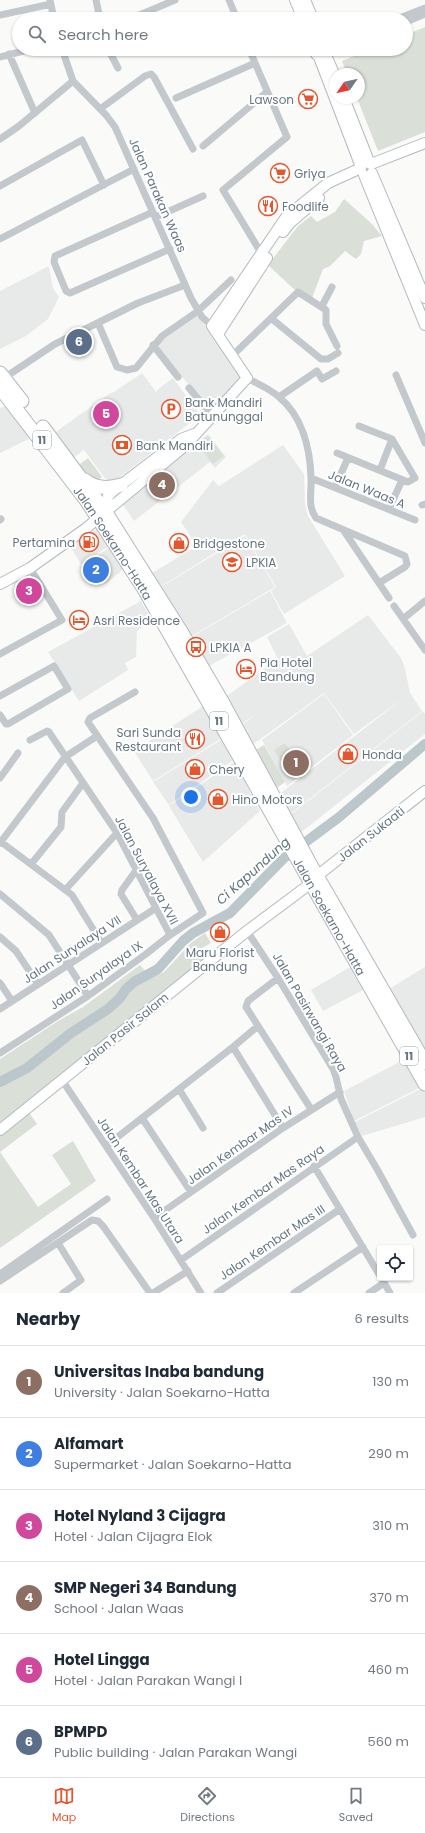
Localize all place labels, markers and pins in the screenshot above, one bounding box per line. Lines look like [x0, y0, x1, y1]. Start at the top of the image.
supermarket icon: Lawson [297, 88, 319, 110]
place label: Lawson [249, 91, 294, 108]
supermarket icon: Griya [269, 162, 291, 184]
place label: Griya [294, 165, 326, 182]
restaurant icon: Foodlife [257, 195, 279, 217]
place label: Foodlife [282, 198, 329, 215]
pin: 6 [66, 327, 92, 357]
place label: Bank Mandiri Batununggal [185, 394, 263, 425]
parking icon: Bank Mandiri Batununggal [160, 398, 182, 420]
pin: 5 [93, 399, 119, 429]
bank icon: Bank Mandiri [111, 434, 133, 456]
place label: Bank Mandiri [136, 437, 213, 454]
pin: 4 [149, 470, 175, 500]
fuel station icon: Pertamina [78, 531, 100, 553]
shop icon: Bridgestone [168, 532, 190, 554]
place label: Pertamina [13, 534, 75, 551]
place label: Bridgestone [193, 535, 265, 552]
school or university icon: LPKIA [221, 551, 243, 573]
place label: LPKIA [246, 554, 276, 571]
pin: 2 [83, 555, 109, 585]
pin: 3 [16, 576, 42, 606]
hotel icon: Asri Residence [68, 609, 90, 631]
place label: Asri Residence [93, 612, 180, 629]
bus stop icon: LPKIA A [185, 636, 207, 658]
place label: LPKIA A [210, 639, 252, 656]
place label: Pia Hotel Bandung [260, 654, 315, 685]
hotel icon: Pia Hotel Bandung [235, 658, 257, 680]
place label: Sari Sunda Restaurant [115, 724, 181, 755]
restaurant icon: Sari Sunda Restaurant [184, 728, 206, 750]
shop icon: Honda [337, 743, 359, 765]
place label: Honda [362, 746, 402, 763]
pin: 1 [283, 748, 309, 778]
shop icon: Chery [184, 758, 206, 780]
place label: Chery [209, 761, 245, 778]
shop icon: Hino Motors [207, 788, 229, 810]
place label: Hino Motors [232, 791, 303, 808]
shop icon: Maru Florist Bandung [209, 921, 231, 943]
place label: Maru Florist Bandung [186, 944, 254, 975]

